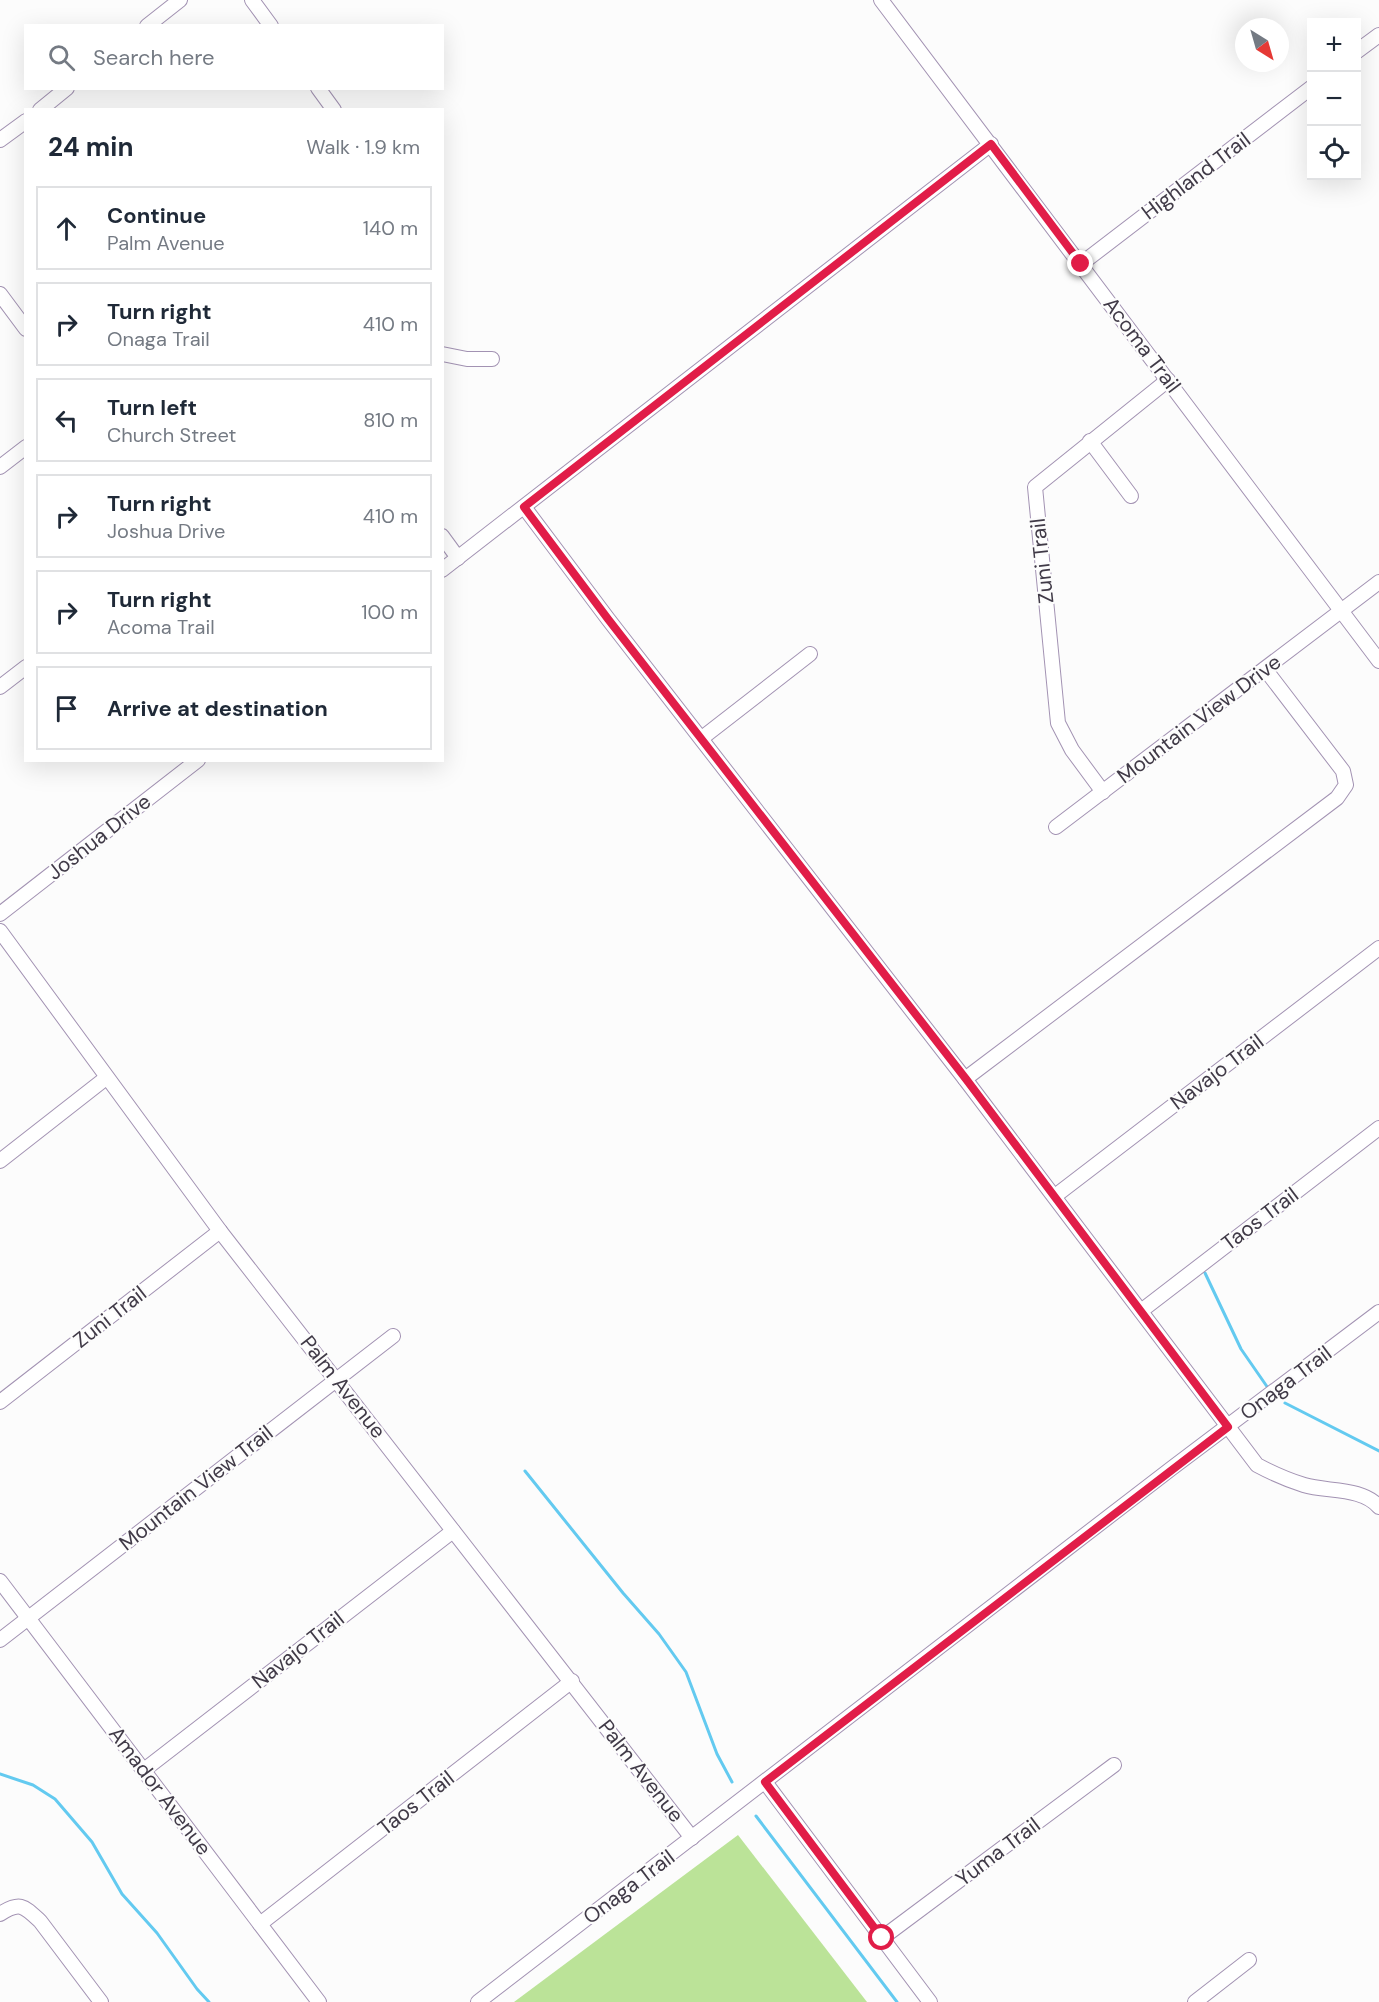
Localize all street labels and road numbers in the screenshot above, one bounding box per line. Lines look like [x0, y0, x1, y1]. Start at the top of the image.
street label: Highland Trail [1136, 126, 1256, 226]
street label: Acoma Trail [1097, 291, 1187, 399]
street label: Zuni Trail [1024, 517, 1060, 605]
street label: Mountain View Drive [1111, 648, 1287, 790]
street label: Joshua Drive [41, 788, 157, 886]
street label: Navajo Trail [1165, 1028, 1269, 1116]
street label: Taos Trail [1216, 1181, 1304, 1257]
street label: Zuni Trail [68, 1280, 152, 1354]
street label: Palm Avenue [294, 1330, 392, 1444]
street label: Onaga Trail [1234, 1339, 1338, 1427]
street label: Mountain View Trail [113, 1419, 279, 1557]
street label: Navajo Trail [246, 1605, 350, 1695]
street label: Palm Avenue [592, 1714, 690, 1828]
street label: Amador Avenue [102, 1721, 218, 1861]
street label: Taos Trail [372, 1764, 460, 1842]
street label: Yuma Trail [950, 1811, 1046, 1893]
street label: Onaga Trail [577, 1843, 681, 1931]

